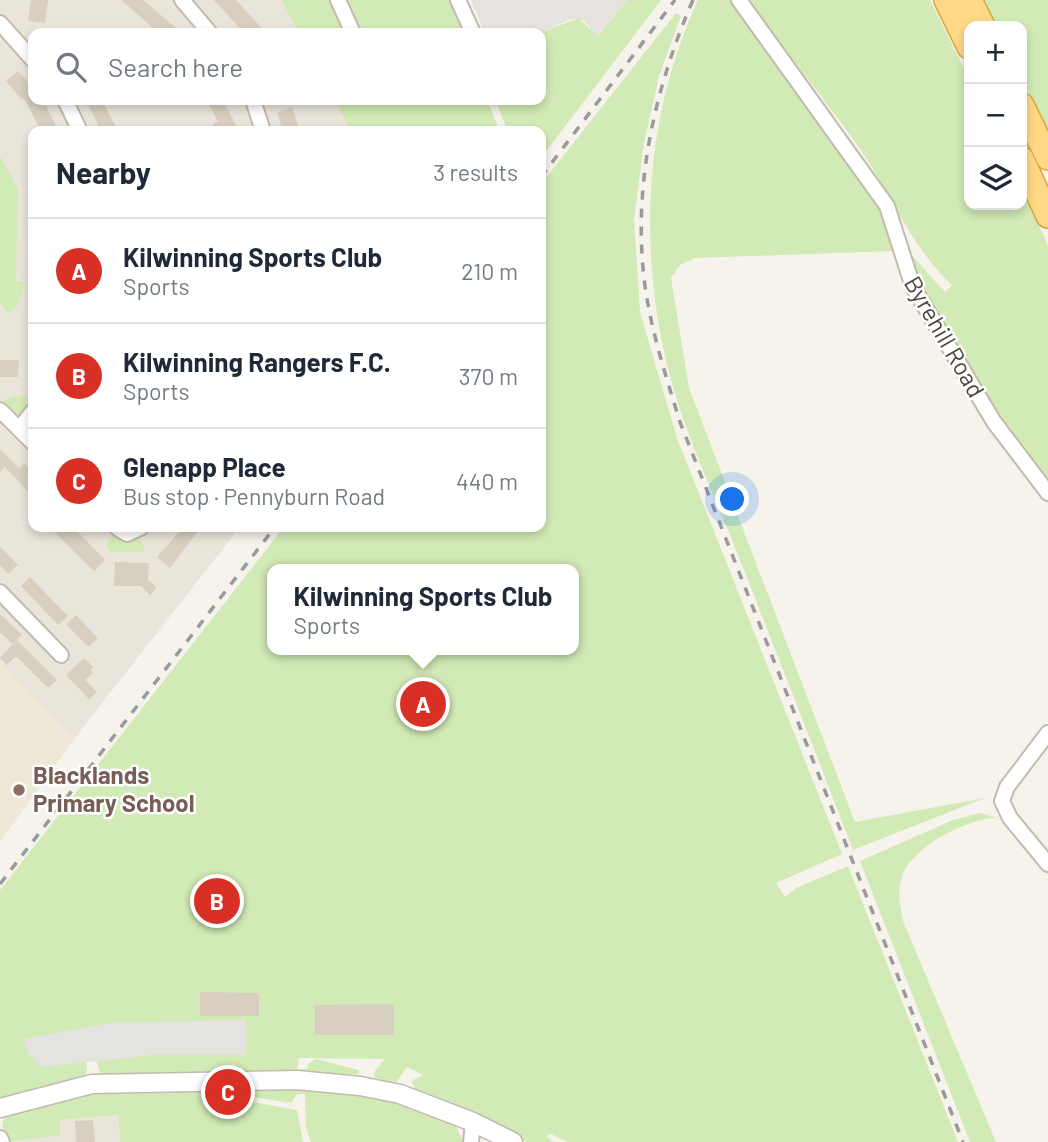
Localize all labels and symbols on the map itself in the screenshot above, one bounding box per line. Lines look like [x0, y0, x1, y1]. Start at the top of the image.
street label: Byrehill Road [899, 270, 992, 402]
your location [715, 482, 749, 516]
pin: A [400, 678, 446, 730]
place label: Blacklands Primary School [33, 760, 195, 817]
marker: Blacklands Primary School [11, 782, 27, 798]
pin: B [194, 875, 240, 927]
pin: C [205, 1066, 251, 1118]

